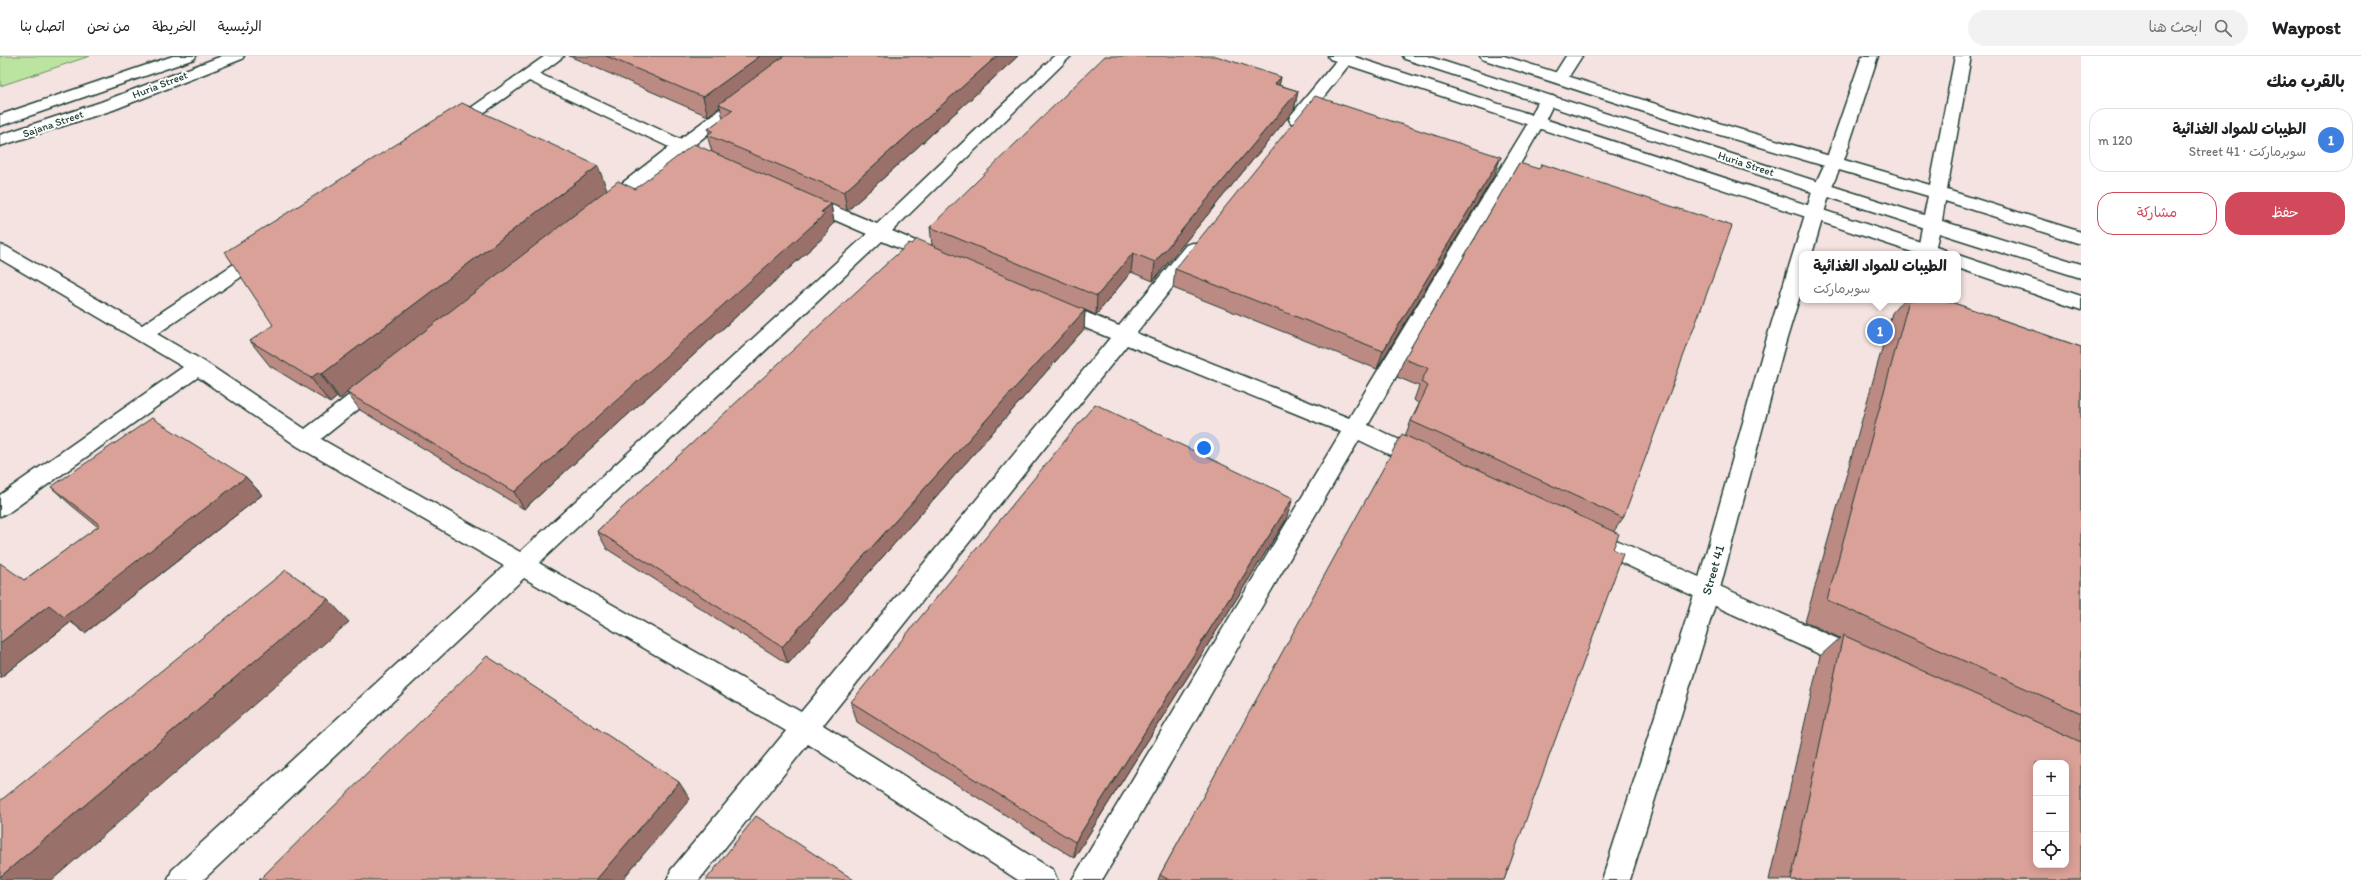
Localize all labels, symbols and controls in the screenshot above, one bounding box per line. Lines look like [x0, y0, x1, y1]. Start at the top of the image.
search box [1968, 10, 2248, 46]
text: Waypost [2272, 16, 2341, 39]
icon: search [2212, 17, 2234, 39]
text: اتصل بنا [20, 18, 65, 35]
text: من نحن [87, 18, 130, 35]
text: الخريطة [152, 18, 196, 35]
text: الرئيسية [218, 18, 262, 35]
text: ابحث هنا [2149, 18, 2202, 36]
street label: Huria Street [130, 68, 190, 102]
text: بالقرب منك [2267, 71, 2345, 91]
street label: Sajana Street [21, 108, 85, 140]
text: الطيبات للمواد الغذائية [2173, 120, 2306, 138]
text: 120 m [2098, 133, 2133, 148]
text: 1 [2328, 133, 2334, 148]
text: سوبرماركت · Street 41 [2189, 144, 2306, 159]
street label: Huria Street [1716, 149, 1776, 179]
button: مشاركة [2097, 192, 2217, 235]
button: حفظ [2225, 192, 2345, 235]
popup [1799, 251, 1961, 303]
text: الطيبات للمواد الغذائية [1813, 257, 1947, 275]
text: سوبرماركت [1813, 281, 1870, 296]
pin: 1 [1867, 316, 1893, 346]
your location [1194, 438, 1214, 458]
street label: Street 41 [1699, 543, 1727, 597]
map controls [2033, 760, 2069, 868]
button: + [2033, 760, 2069, 796]
button: − [2033, 796, 2069, 832]
button: locate [2033, 832, 2069, 868]

